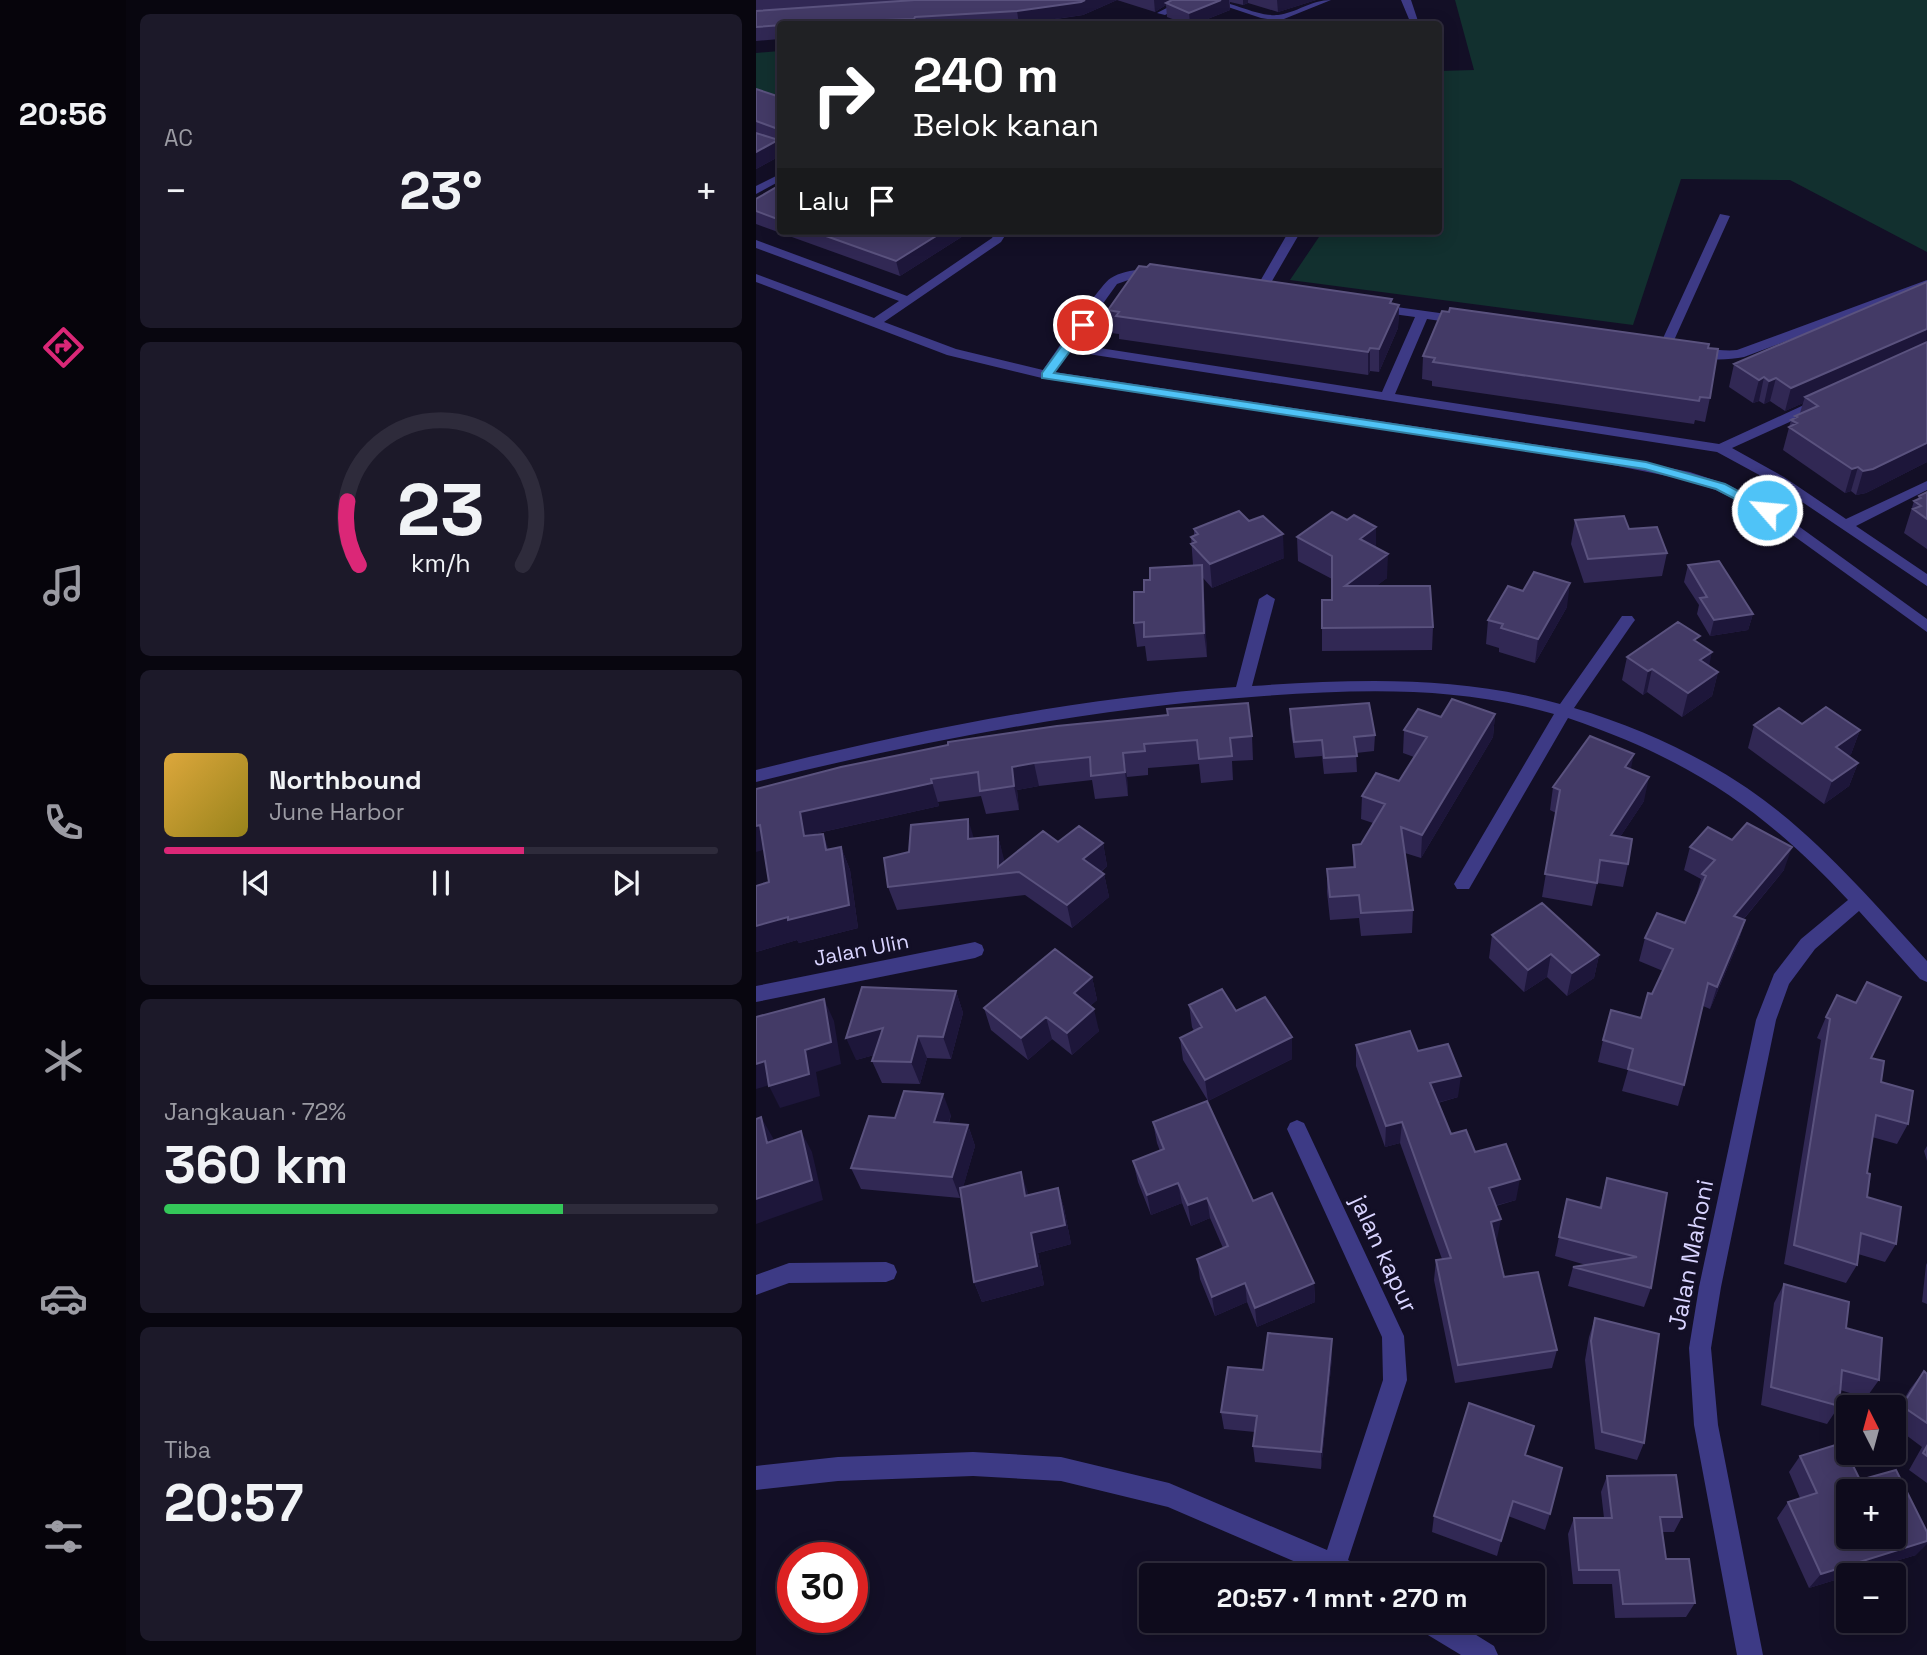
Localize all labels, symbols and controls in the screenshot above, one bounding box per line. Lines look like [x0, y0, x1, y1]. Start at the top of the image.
text: 240 m [913, 44, 1059, 106]
icon: right [798, 49, 889, 140]
text: 20:56 [19, 94, 107, 134]
text: Belok kanan [913, 105, 1099, 145]
text: AC [164, 123, 193, 153]
text: 23° [400, 158, 483, 224]
text: − [164, 167, 188, 215]
text: + [694, 167, 718, 215]
icon: arrive [863, 182, 901, 220]
text: Lalu [798, 184, 849, 218]
pin [1053, 295, 1113, 355]
icon: arrive [1064, 306, 1102, 344]
icon: directions [39, 323, 88, 372]
text: 23 [397, 464, 485, 557]
position arrow [1730, 473, 1804, 547]
text: km/h [411, 547, 471, 579]
icon: music [39, 561, 88, 610]
text: Northbound [269, 763, 422, 797]
text: June Harbor [269, 797, 404, 827]
icon: phone [39, 798, 88, 847]
icon: previous [237, 864, 275, 902]
icon: pause [422, 864, 460, 902]
icon: next [607, 864, 645, 902]
street label: Jalan Ulin [811, 927, 911, 972]
icon: climate [39, 1036, 88, 1085]
text: Jangkauan · 72% [164, 1097, 346, 1127]
text: 360 km [164, 1132, 348, 1198]
street label: Jalan Mahoni [1661, 1177, 1720, 1333]
street label: jalan kapur [1343, 1189, 1425, 1317]
icon: car [39, 1274, 88, 1323]
north arrow [1836, 1395, 1906, 1465]
map controls [1836, 1395, 1906, 1633]
text: Tiba [164, 1435, 211, 1465]
text: 20:57 [164, 1470, 303, 1536]
button: + [1836, 1479, 1906, 1549]
icon: filters [39, 1512, 88, 1561]
speed limit sign: 30 [777, 1542, 868, 1633]
button: − [1836, 1563, 1906, 1633]
text: 20:57 · 1 mnt · 270 m [1217, 1581, 1467, 1615]

